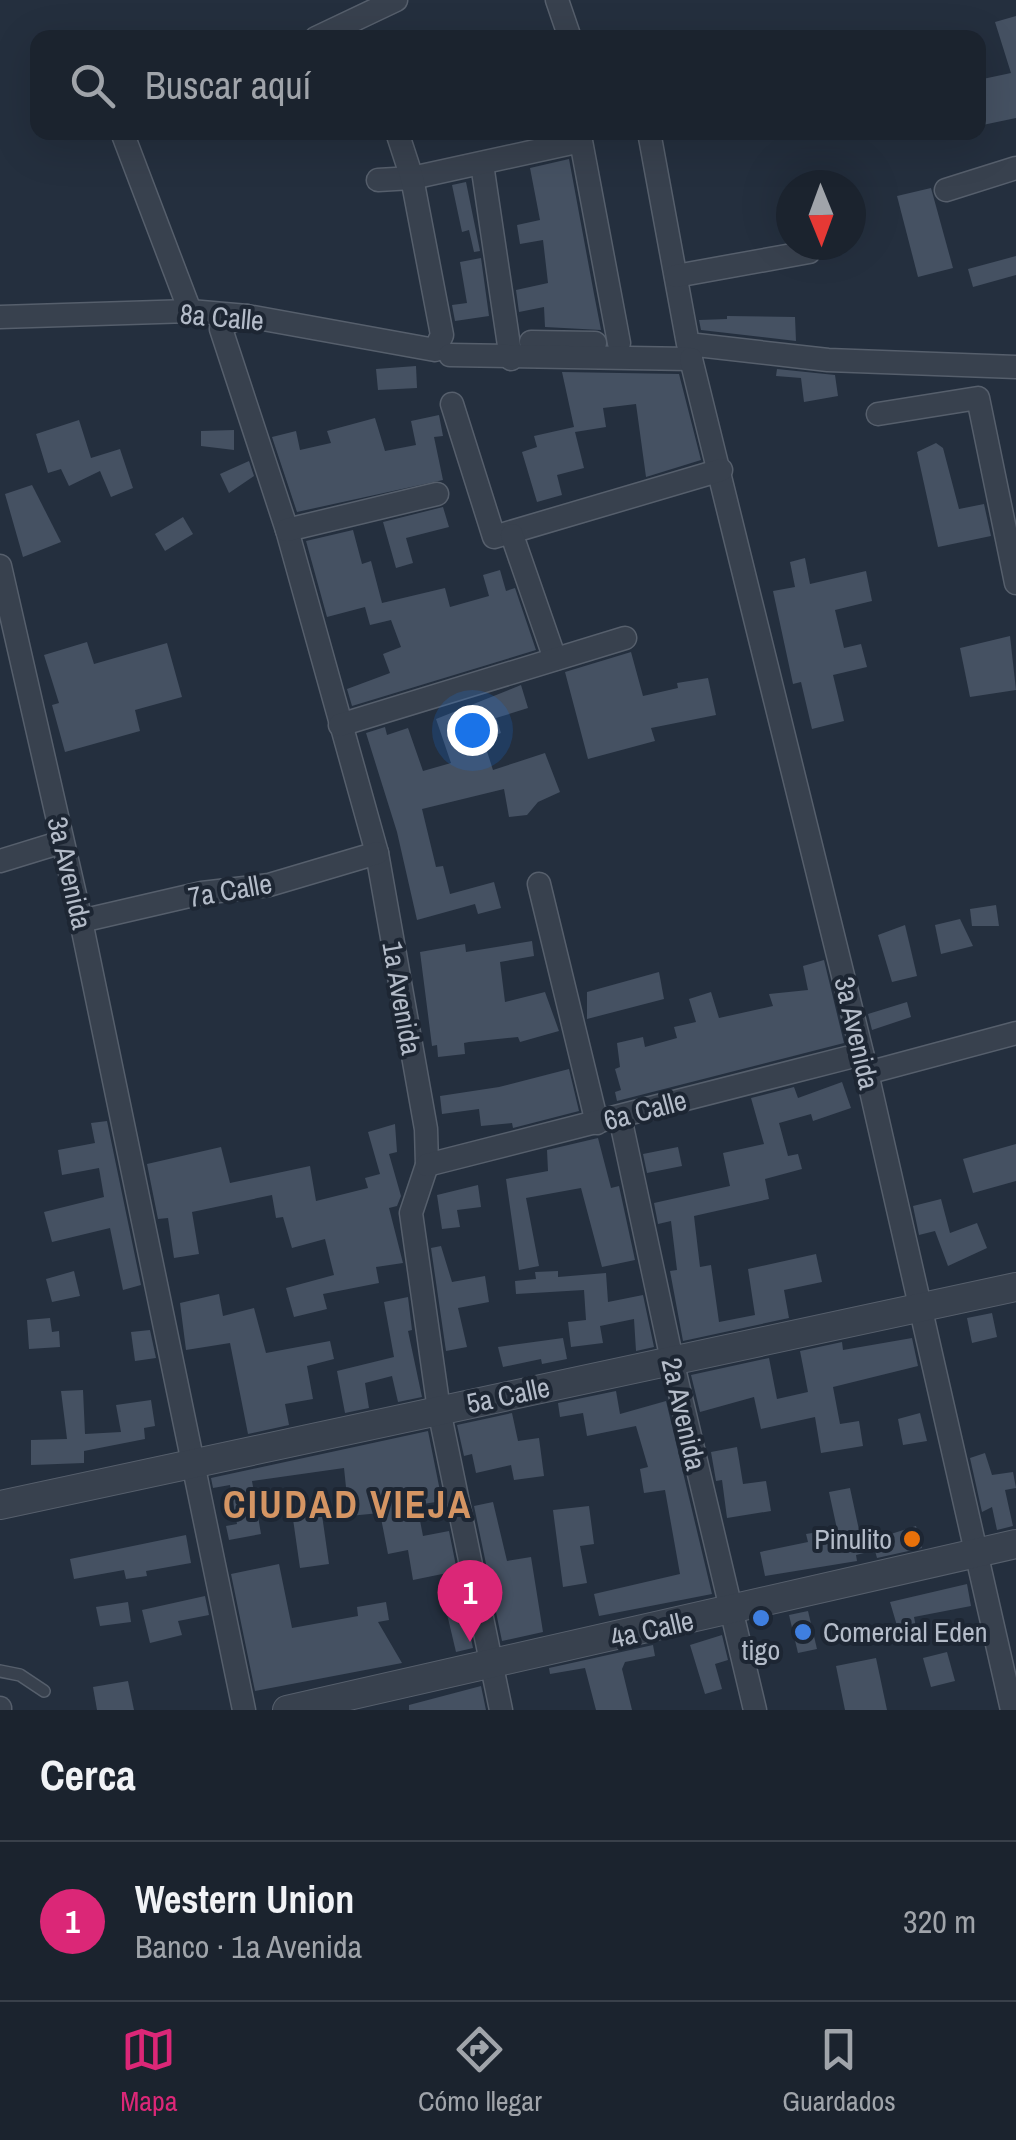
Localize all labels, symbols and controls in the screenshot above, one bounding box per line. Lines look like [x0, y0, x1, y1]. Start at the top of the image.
search box [30, 30, 986, 140]
icon: search [65, 58, 120, 113]
text: Buscar aquí [145, 60, 311, 111]
north arrow [776, 170, 866, 260]
street label: 8a Calle [178, 294, 266, 340]
your location [447, 705, 498, 756]
street label: 3a Avenida [39, 813, 101, 933]
street label: 7a Calle [185, 864, 275, 916]
street label: 1a Avenida [373, 938, 431, 1058]
street label: 3a Avenida [826, 973, 888, 1093]
street label: 6a Calle [599, 1081, 691, 1139]
street label: 2a Avenida [653, 1354, 715, 1474]
street label: 5a Calle [463, 1368, 553, 1422]
district label: CIUDAD VIEJA [223, 1479, 473, 1530]
place label: Pinulito [814, 1520, 892, 1558]
marker: Pinulito [901, 1528, 923, 1550]
pin: 1 [438, 1560, 502, 1642]
street label: 4a Calle [607, 1601, 697, 1657]
marker: tigo [750, 1607, 772, 1629]
place label: Comercial Eden [823, 1613, 988, 1651]
marker: Comercial Eden [792, 1621, 814, 1643]
place label: tigo [742, 1631, 780, 1669]
text: Cerca [40, 1747, 136, 1803]
text: Western Union [135, 1874, 354, 1925]
text: 1 [65, 1900, 80, 1943]
text: 320 m [903, 1900, 976, 1943]
text: Banco · 1a Avenida [135, 1925, 362, 1968]
tab: Mapa [120, 2022, 178, 2120]
tab: Cómo llegar [418, 2022, 542, 2120]
tab: Guardados [782, 2022, 896, 2120]

